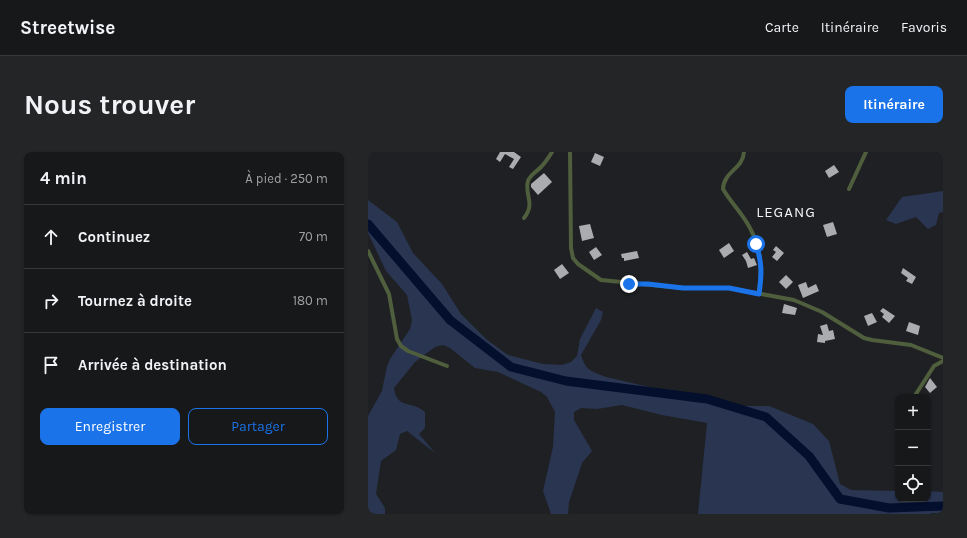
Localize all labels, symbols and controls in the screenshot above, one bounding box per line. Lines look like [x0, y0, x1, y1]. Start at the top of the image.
text: Streetwise [20, 17, 115, 39]
text: Carte [765, 19, 799, 36]
text: Itinéraire [821, 19, 879, 36]
text: Favoris [901, 19, 947, 36]
button: Itinéraire [845, 86, 943, 123]
text: Nous trouver [24, 88, 195, 121]
text: 4 min [40, 168, 87, 188]
text: À pied · 250 m [245, 171, 328, 186]
district label: LEGANG [756, 203, 816, 221]
icon: ahead [40, 226, 62, 248]
text: Continuez [78, 228, 150, 246]
text: 70 m [299, 229, 328, 244]
route start [747, 235, 765, 253]
route end [620, 275, 638, 293]
icon: right [40, 290, 62, 312]
text: Tournez à droite [78, 292, 192, 310]
text: 180 m [293, 293, 328, 308]
icon: arrive [40, 354, 62, 376]
text: Arrivée à destination [78, 356, 227, 374]
map controls [895, 394, 931, 502]
button: + [895, 394, 931, 430]
button: Enregistrer [40, 408, 180, 445]
button: Partager [188, 408, 328, 445]
button: − [895, 430, 931, 466]
button: locate [895, 466, 931, 502]

